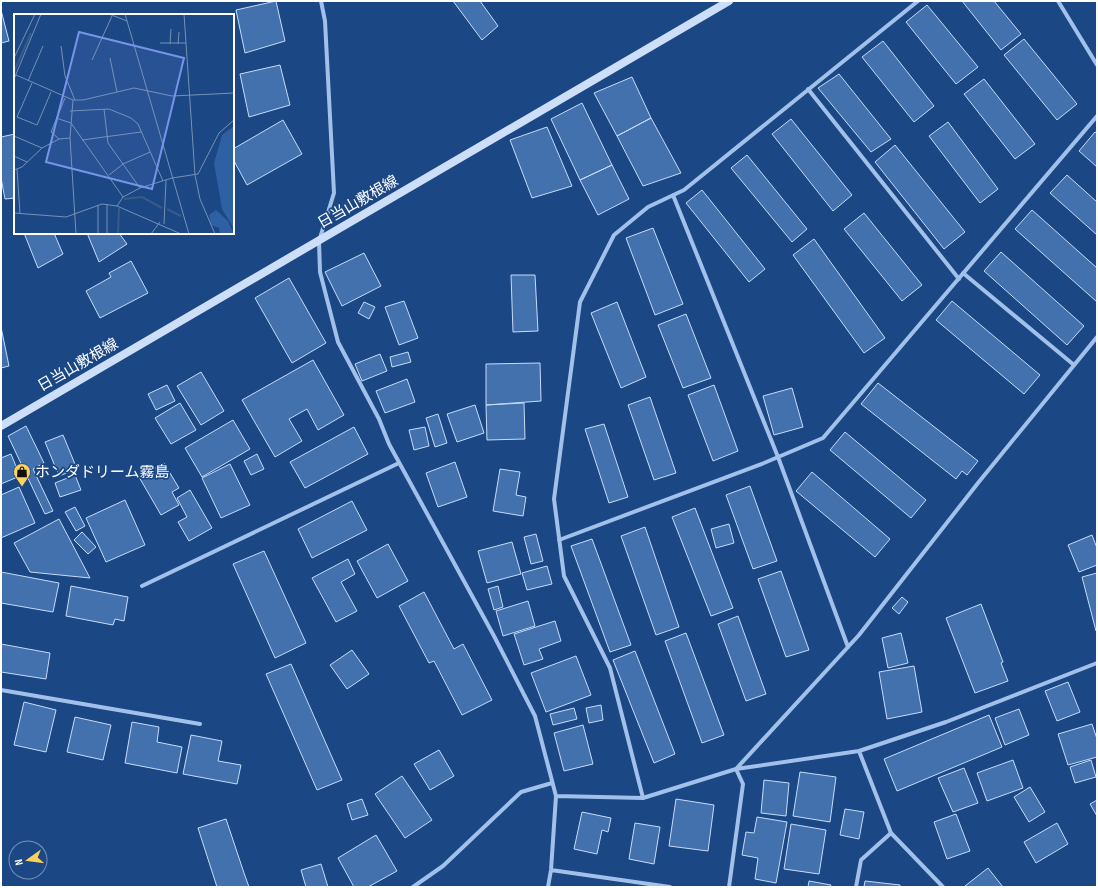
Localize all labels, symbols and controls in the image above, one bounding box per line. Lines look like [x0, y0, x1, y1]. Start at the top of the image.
inset map [14, 14, 234, 234]
street label: 日当山敷根線 [314, 171, 402, 233]
street label: 日当山敷根線 [34, 334, 122, 396]
shop icon: ホンダドリーム霧島 [12, 462, 32, 487]
place label: ホンダドリーム霧島 [35, 463, 170, 482]
north arrow [8, 840, 48, 880]
text: N [12, 858, 26, 867]

